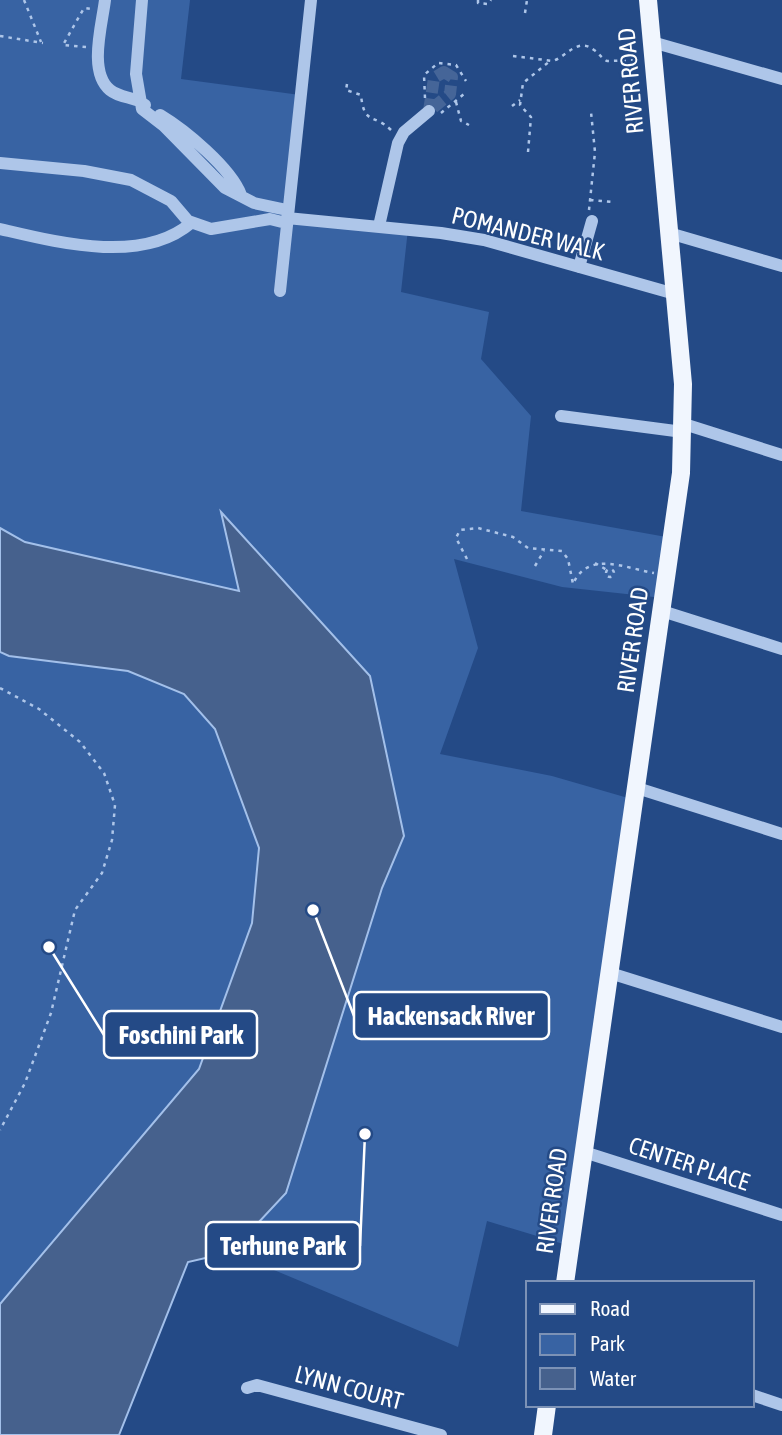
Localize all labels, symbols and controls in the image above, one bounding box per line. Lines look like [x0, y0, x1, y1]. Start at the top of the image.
street label: RIVER ROAD [612, 27, 649, 135]
street label: POMANDER WALK [449, 201, 608, 266]
street label: RIVER ROAD [612, 585, 653, 694]
callout: Hackensack River [354, 992, 549, 1039]
text: Hackensack River [368, 1001, 536, 1031]
callout: Foschini Park [104, 1011, 257, 1058]
text: Foschini Park [118, 1020, 244, 1050]
street label: CENTER PLACE [626, 1131, 753, 1196]
street label: RIVER ROAD [531, 1146, 572, 1255]
callout: Terhune Park [206, 1222, 360, 1269]
text: Terhune Park [220, 1231, 346, 1261]
legend [526, 1281, 754, 1407]
text: Road [590, 1296, 630, 1320]
text: Park [590, 1331, 625, 1355]
street label: LYNN COURT [292, 1360, 407, 1415]
text: Water [590, 1366, 637, 1390]

